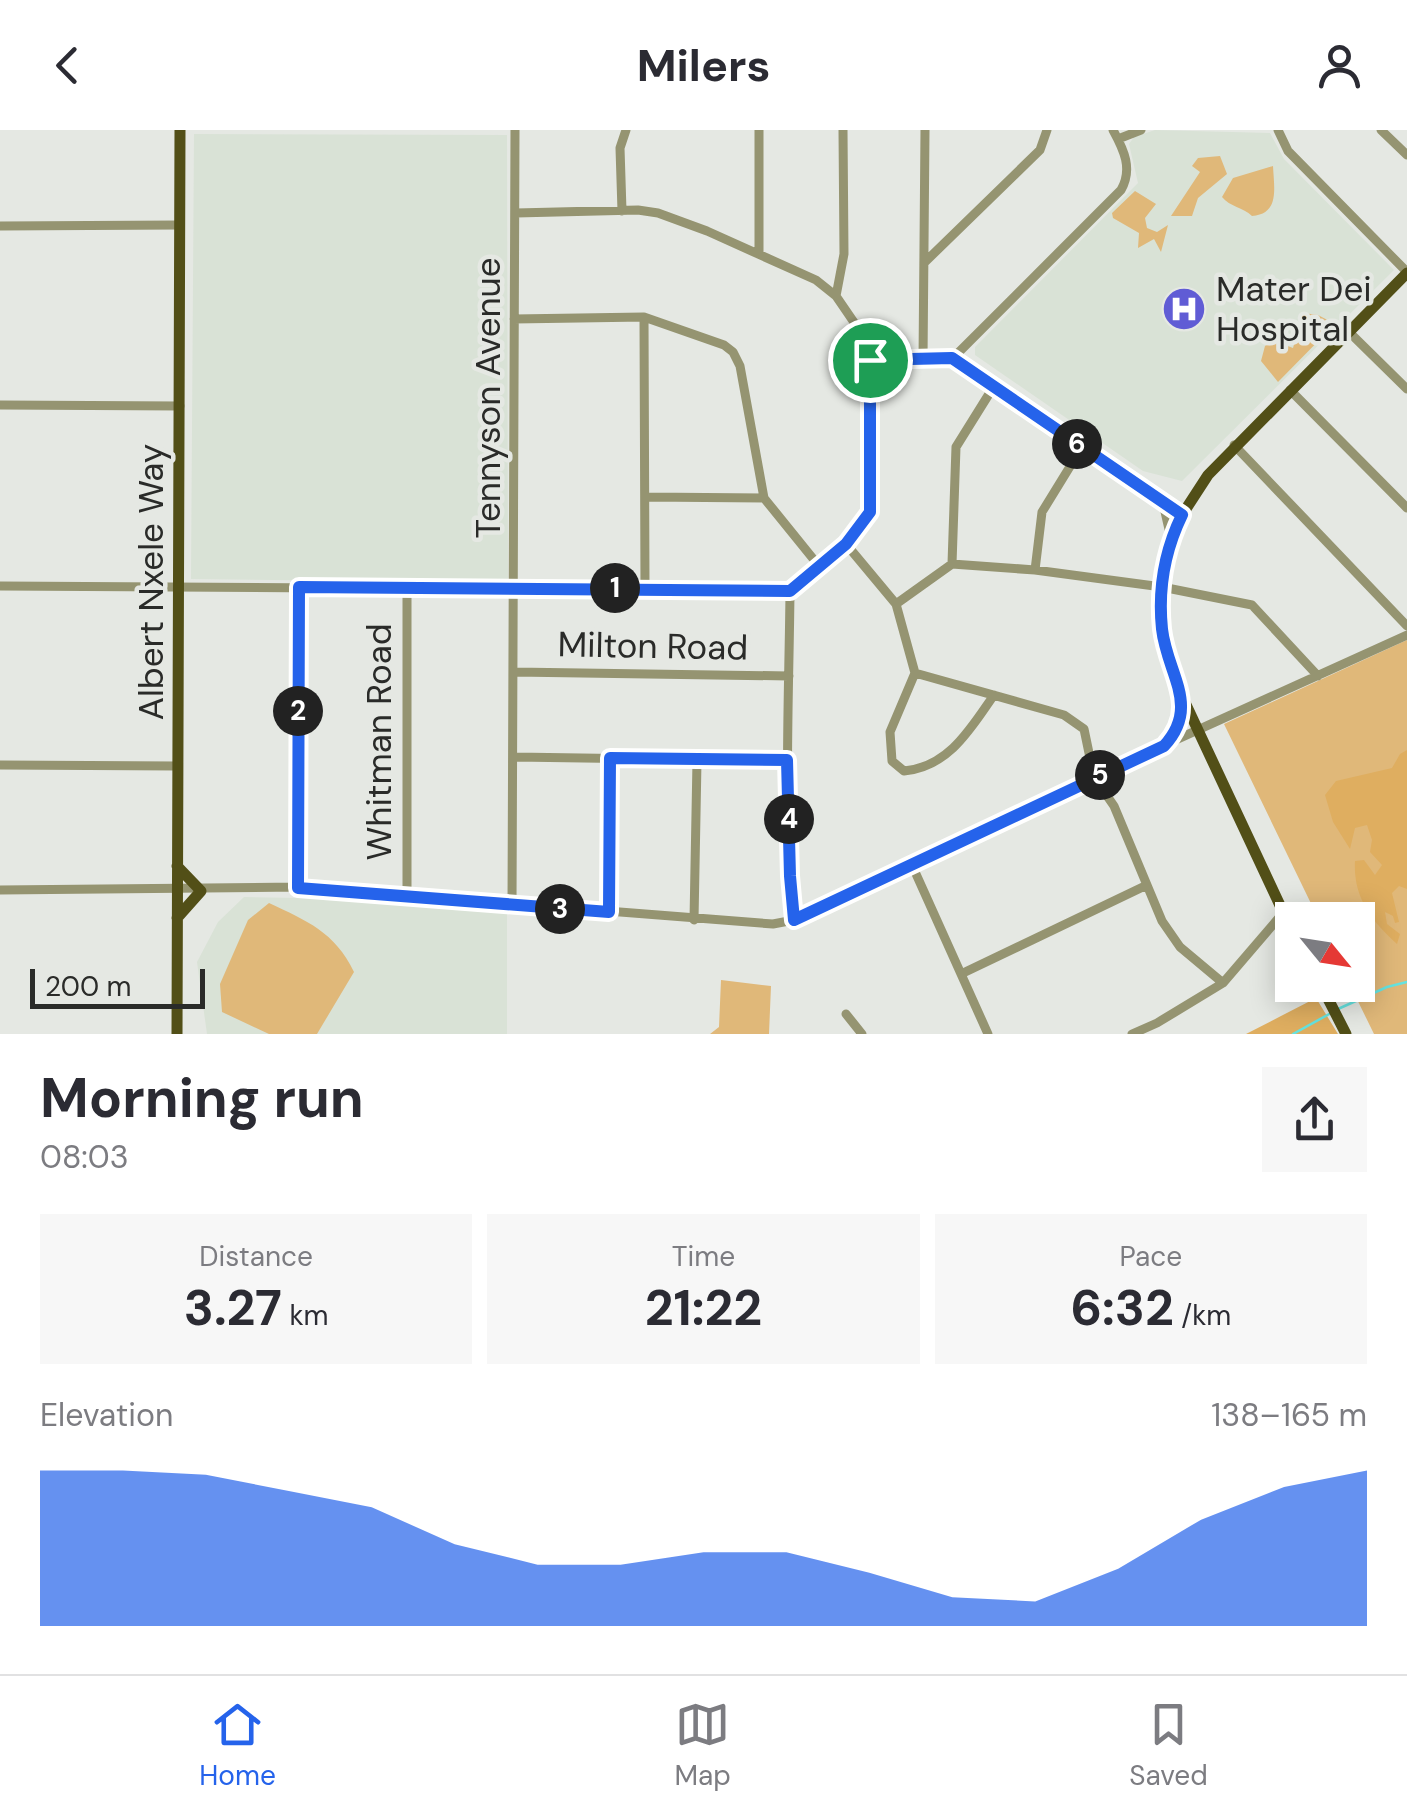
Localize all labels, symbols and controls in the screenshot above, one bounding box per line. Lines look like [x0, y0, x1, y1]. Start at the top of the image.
text: Milers [637, 36, 770, 95]
icon: back [40, 38, 95, 93]
icon: person [1312, 38, 1367, 93]
street label: Tennyson Avenue [465, 257, 511, 539]
place label: Mater Dei Hospital [1216, 266, 1372, 352]
hospital icon: Mater Dei Hospital [1161, 286, 1207, 332]
pin [828, 318, 913, 403]
icon: arrive [843, 333, 898, 388]
pin: 6 [1052, 419, 1102, 469]
text: 6 [1068, 425, 1086, 462]
street label: Albert Nxele Way [128, 444, 174, 720]
pin: 1 [590, 563, 640, 613]
text: 1 [610, 569, 620, 606]
street label: Milton Road [557, 621, 749, 671]
street label: Whitman Road [356, 623, 402, 861]
pin: 2 [273, 686, 323, 736]
text: 2 [290, 692, 306, 729]
pin: 5 [1075, 750, 1125, 800]
text: 5 [1091, 756, 1109, 793]
pin: 4 [764, 794, 814, 844]
text: 4 [780, 800, 798, 837]
pin: 3 [535, 884, 585, 934]
text: 3 [552, 890, 568, 927]
north arrow [1275, 902, 1375, 1002]
map controls [1275, 902, 1375, 1002]
scale bar [30, 964, 205, 1008]
text: 200 m [45, 968, 132, 1005]
text: Morning run [40, 1062, 364, 1134]
button: share [1262, 1067, 1367, 1172]
text: 08:03 [40, 1136, 129, 1178]
text: Distance [199, 1238, 313, 1275]
text: Time [672, 1238, 735, 1275]
text: Pace [1119, 1238, 1182, 1275]
text: 3.27 [184, 1275, 282, 1341]
text: 21:22 [645, 1275, 762, 1341]
text: 6:32 [1070, 1275, 1174, 1341]
text: km [282, 1297, 328, 1334]
text: /km [1174, 1297, 1231, 1334]
text: Elevation [40, 1394, 173, 1436]
text: 138–165 m [1211, 1394, 1367, 1436]
tab: Home [199, 1697, 276, 1794]
tab: Map [674, 1697, 731, 1794]
tab: Saved [1129, 1697, 1208, 1794]

